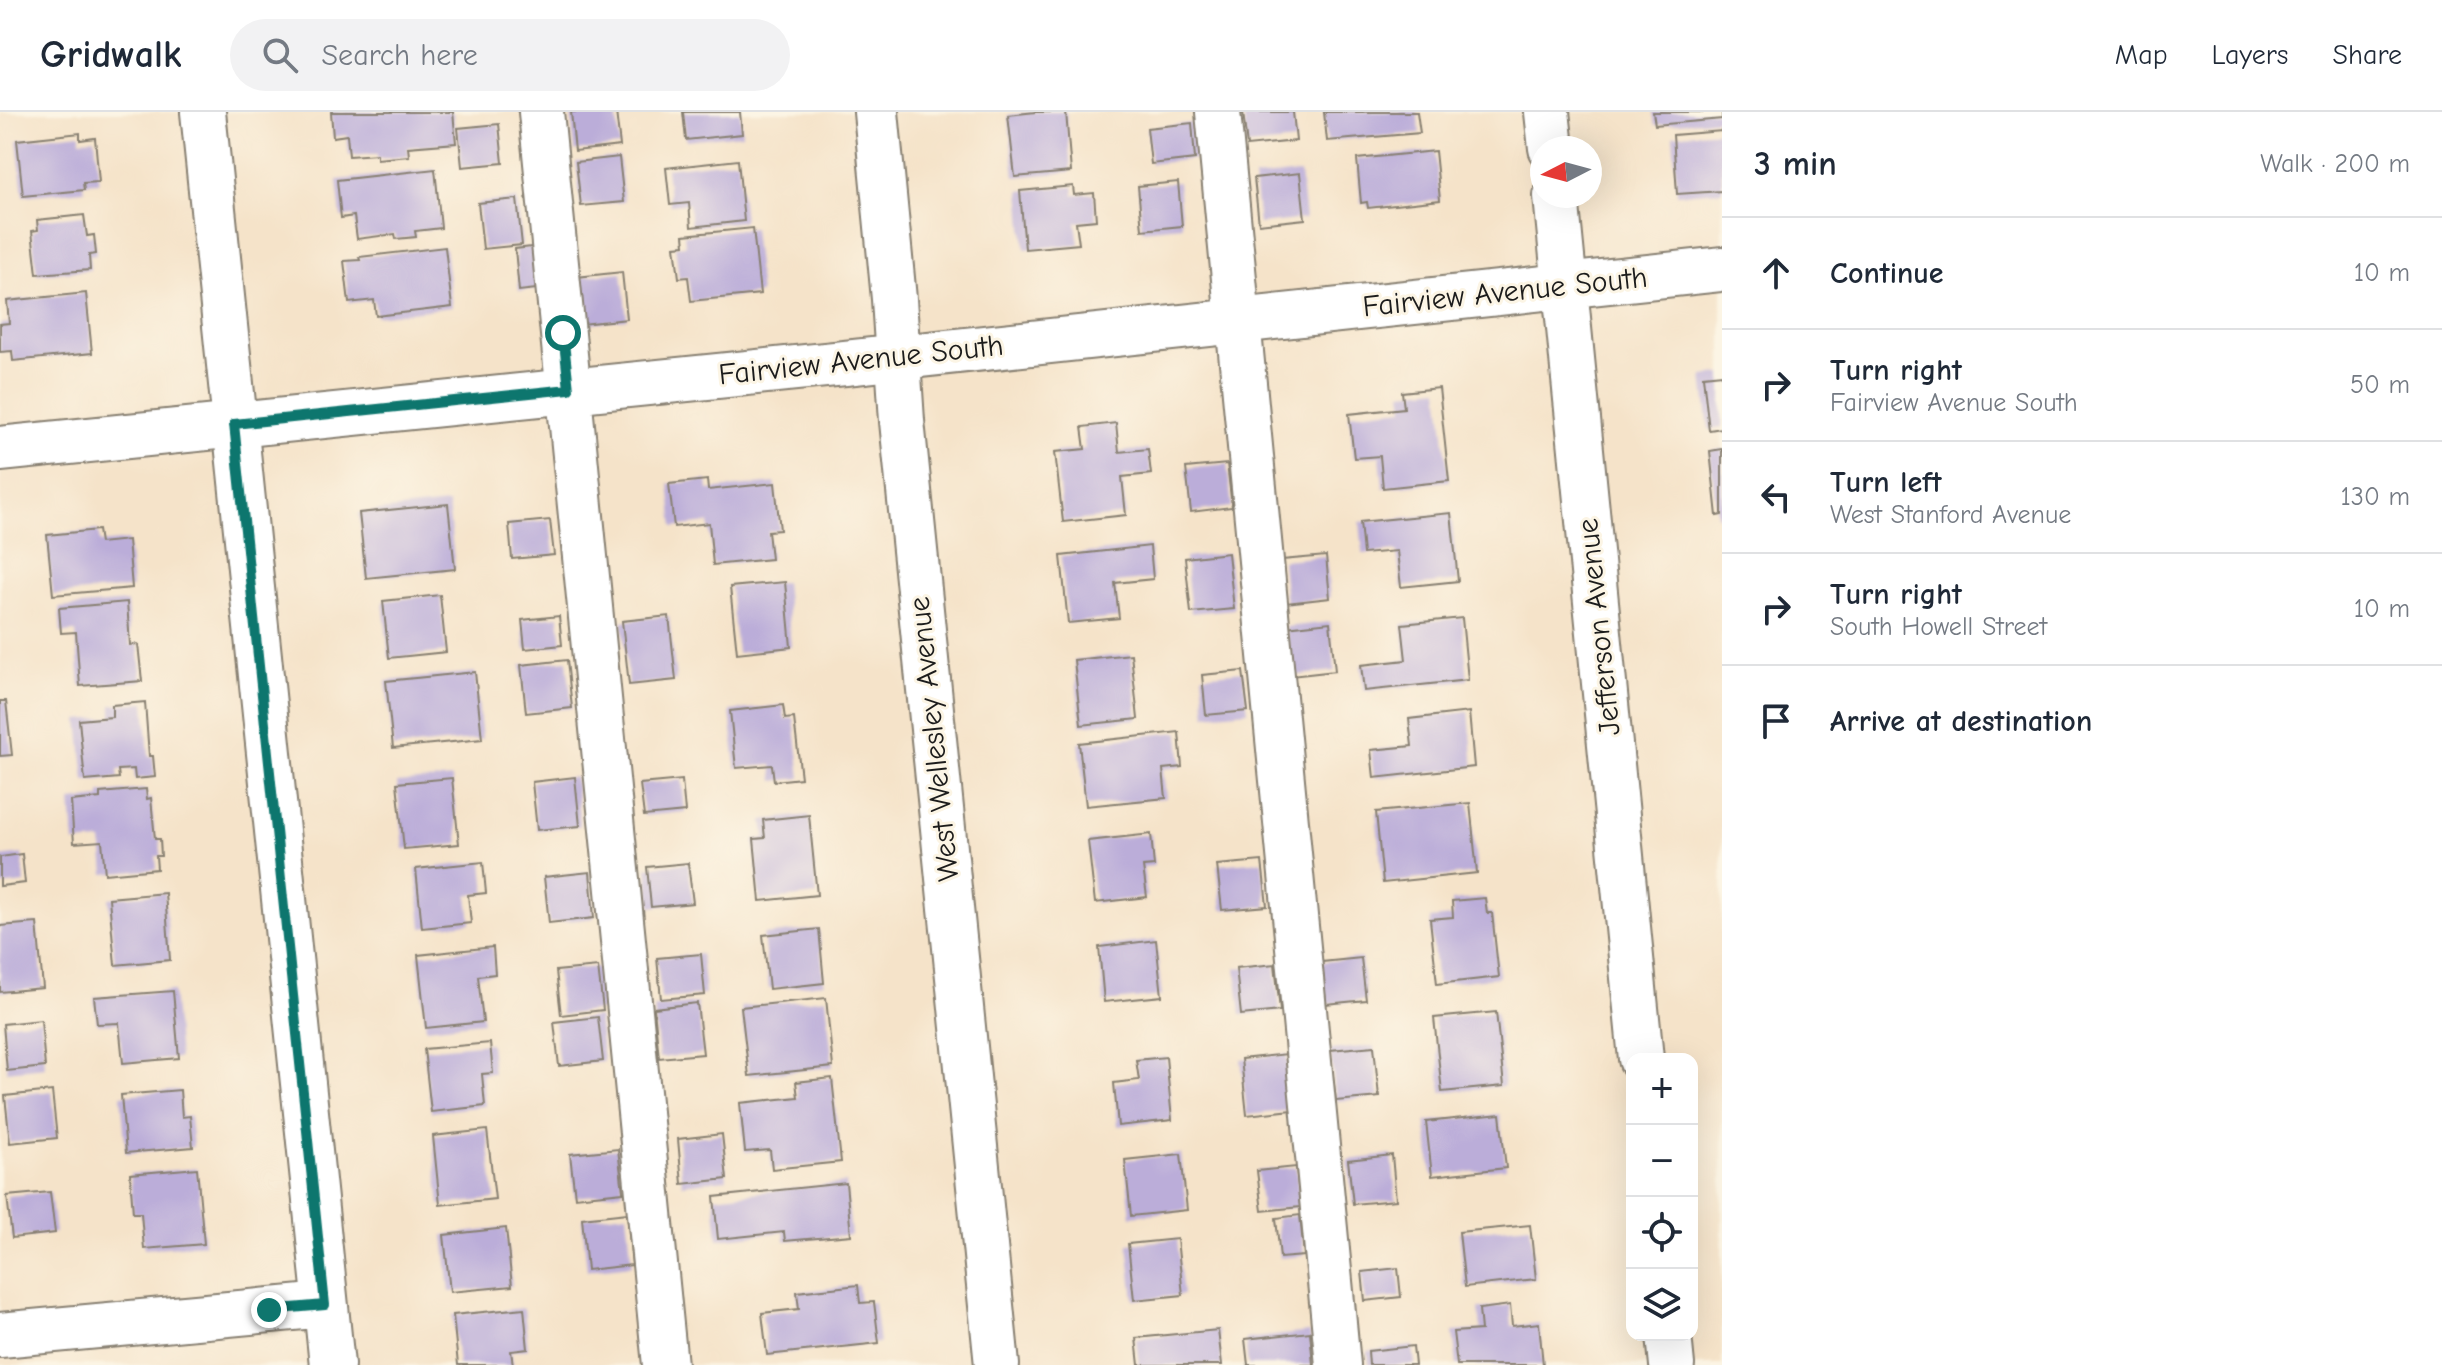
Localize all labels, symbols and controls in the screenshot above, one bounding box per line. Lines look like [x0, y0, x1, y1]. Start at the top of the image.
search box [230, 19, 790, 91]
text: Gridwalk [40, 33, 182, 77]
icon: search [258, 33, 302, 77]
text: Search here [322, 38, 478, 73]
text: Map [2115, 39, 2168, 71]
text: Layers [2212, 39, 2288, 71]
text: Share [2332, 39, 2402, 71]
north arrow [1530, 136, 1602, 208]
text: 3 min [1754, 144, 1837, 184]
text: Walk · 200 m [2260, 149, 2410, 179]
icon: ahead [1754, 251, 1798, 295]
text: Continue [1830, 256, 1944, 291]
text: 10 m [2354, 258, 2410, 288]
street label: Fairview Avenue South [1361, 260, 1649, 324]
route start [545, 315, 581, 351]
street label: Fairview Avenue South [717, 328, 1005, 392]
text: Turn right [1830, 353, 1962, 388]
icon: right [1754, 363, 1798, 407]
text: 50 m [2350, 370, 2410, 400]
text: Fairview Avenue South [1830, 388, 2078, 418]
text: Turn left [1830, 465, 1942, 500]
icon: left [1754, 475, 1798, 519]
text: 130 m [2341, 482, 2410, 512]
text: West Stanford Avenue [1830, 500, 2071, 530]
street label: Jefferson Avenue [1570, 517, 1628, 737]
text: Turn right [1830, 577, 1962, 612]
icon: right [1754, 587, 1798, 631]
text: 10 m [2354, 594, 2410, 624]
street label: West Wellesley Avenue [902, 595, 966, 883]
text: South Howell Street [1830, 612, 2047, 642]
icon: arrive [1754, 699, 1798, 743]
text: Arrive at destination [1830, 704, 2092, 739]
map controls [1626, 1053, 1698, 1341]
button: + [1626, 1053, 1698, 1125]
button: − [1626, 1125, 1698, 1197]
button: locate [1626, 1197, 1698, 1269]
button: layers [1626, 1269, 1698, 1341]
route end [251, 1292, 287, 1328]

